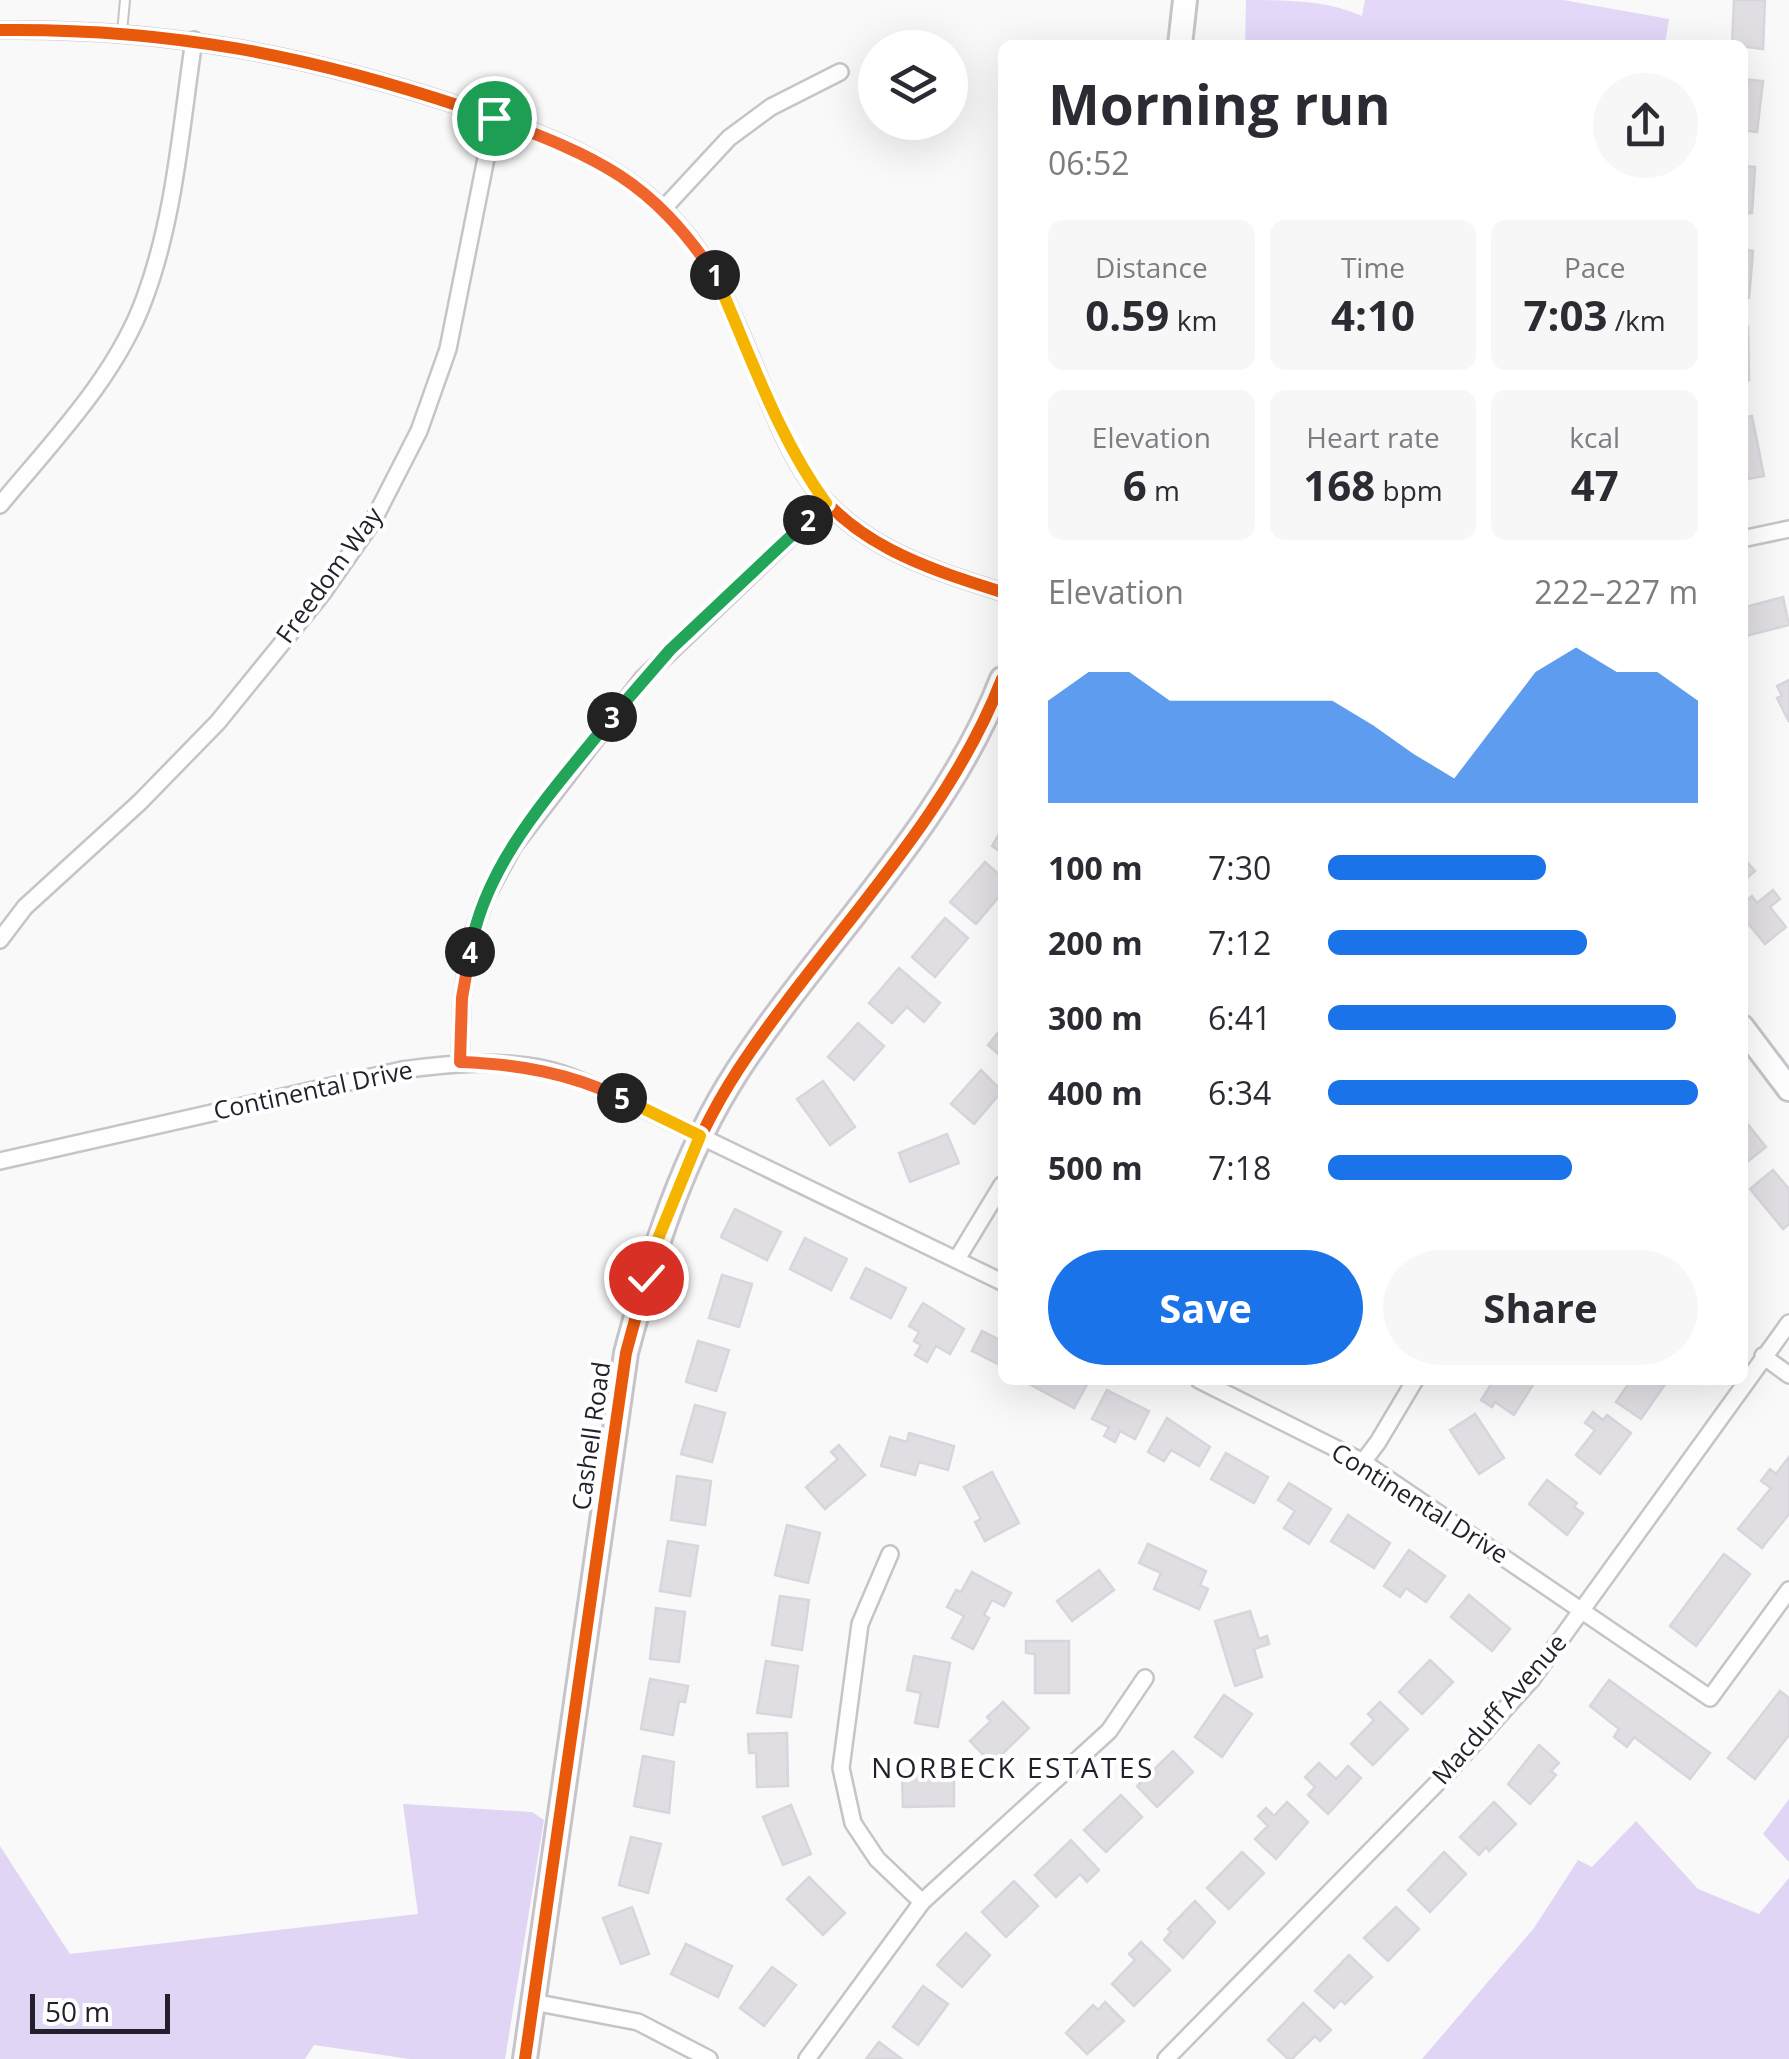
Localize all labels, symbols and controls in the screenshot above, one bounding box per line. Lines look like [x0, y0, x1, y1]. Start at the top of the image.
map controls [858, 30, 968, 140]
button: layers [858, 30, 968, 140]
text: Morning run [1048, 66, 1391, 141]
button: share [1593, 73, 1698, 178]
pin [452, 76, 537, 161]
icon: arrive [467, 91, 522, 146]
text: 06:52 [1048, 141, 1130, 184]
text: Distance [1095, 248, 1208, 286]
text: Time [1341, 248, 1405, 286]
text: Pace [1564, 248, 1625, 286]
pin: 1 [690, 250, 740, 300]
text: 1 [707, 256, 723, 294]
text: 0.59 [1085, 286, 1169, 343]
text: 4:10 [1331, 286, 1415, 343]
text: 7:03 [1524, 286, 1608, 343]
text: km [1169, 301, 1217, 339]
text: /km [1608, 301, 1666, 339]
text: Elevation [1092, 418, 1211, 456]
text: Heart rate [1306, 418, 1440, 456]
text: kcal [1569, 418, 1620, 456]
text: 6 [1123, 456, 1147, 513]
text: 168 [1303, 456, 1375, 513]
text: 47 [1571, 456, 1619, 513]
text: m [1147, 471, 1180, 509]
text: bpm [1375, 471, 1443, 509]
pin: 2 [783, 495, 833, 545]
street label: Freedom Way [267, 499, 389, 649]
text: 2 [800, 501, 816, 539]
text: Elevation [1048, 570, 1184, 613]
text: 222–227 m [1534, 570, 1698, 613]
pin: 3 [587, 692, 637, 742]
text: 3 [604, 698, 620, 736]
text: 100 m [1048, 846, 1143, 889]
text: 7:30 [1208, 846, 1271, 889]
text: 200 m [1048, 921, 1143, 964]
text: 7:12 [1208, 921, 1271, 964]
pin: 4 [445, 927, 495, 977]
text: 4 [462, 933, 478, 971]
text: 300 m [1048, 996, 1143, 1039]
text: 6:41 [1208, 996, 1271, 1039]
street label: Continental Drive [210, 1051, 416, 1127]
text: 400 m [1048, 1071, 1143, 1114]
text: 6:34 [1208, 1071, 1271, 1114]
pin: 5 [597, 1073, 647, 1123]
text: 5 [614, 1079, 630, 1117]
text: 500 m [1048, 1146, 1143, 1189]
text: 7:18 [1208, 1146, 1271, 1189]
pin [604, 1236, 689, 1321]
button: Save [1048, 1250, 1363, 1365]
button: Share [1383, 1250, 1698, 1365]
icon: check [619, 1251, 674, 1306]
street label: Cashell Road [563, 1359, 617, 1512]
street label: Continental Drive [1326, 1434, 1516, 1570]
street label: Macduff Avenue [1423, 1626, 1573, 1791]
district label: NORBECK ESTATES [871, 1748, 1155, 1786]
scale bar [30, 1989, 170, 2034]
text: 50 m [45, 1992, 110, 2030]

